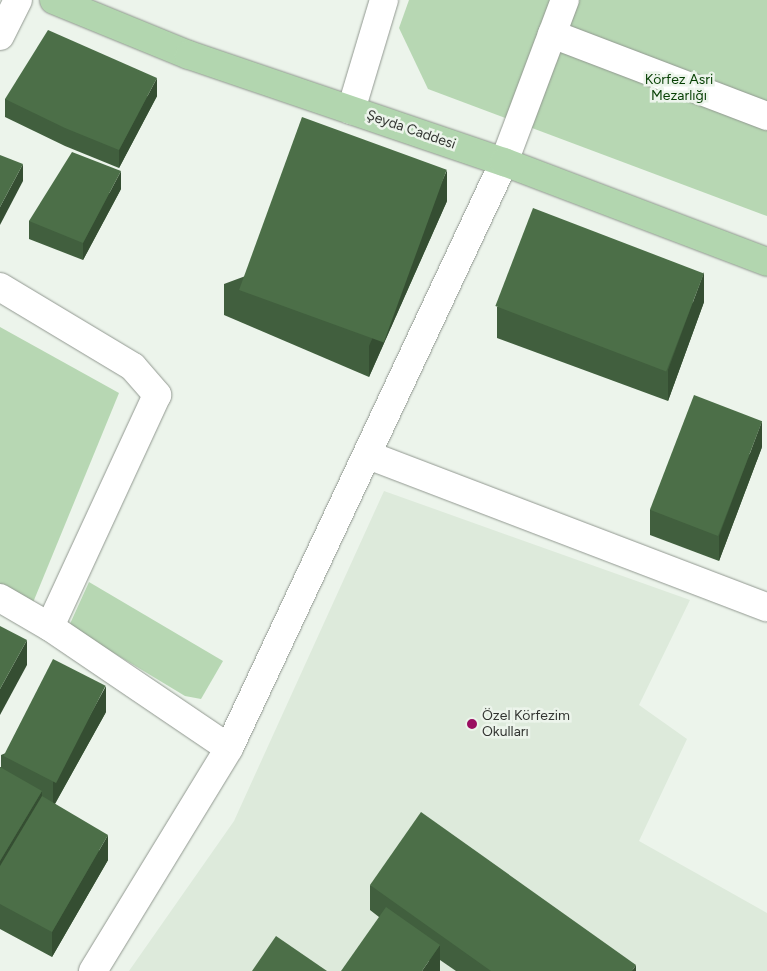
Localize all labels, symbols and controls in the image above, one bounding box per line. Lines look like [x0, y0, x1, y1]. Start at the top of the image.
park label: Körfez Asri Mezarlığı [645, 72, 713, 104]
street label: Şeyda Caddesi [364, 107, 458, 153]
place label: Özel Körfezim Okulları [482, 708, 570, 740]
marker: Özel Körfezim Okulları [466, 718, 478, 730]

